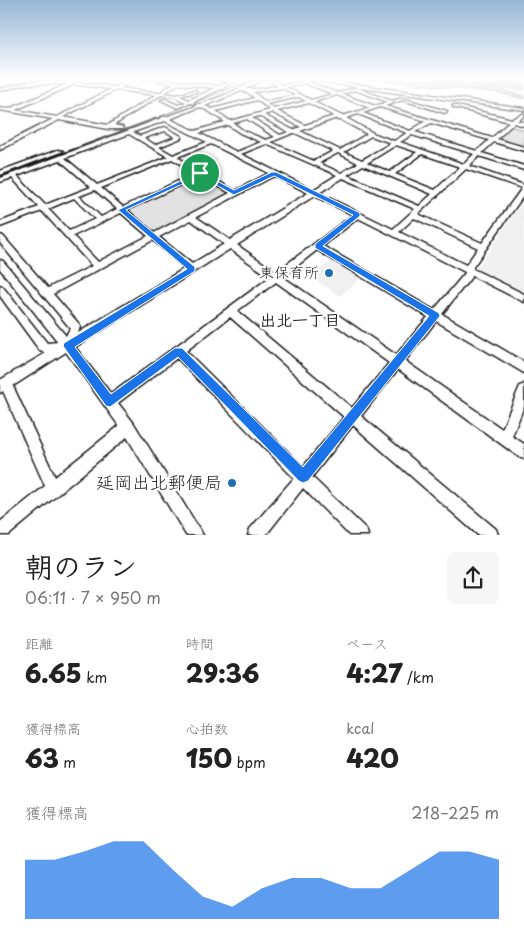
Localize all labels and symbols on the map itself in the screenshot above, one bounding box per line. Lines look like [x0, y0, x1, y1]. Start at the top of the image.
pin [179, 152, 221, 194]
place label: 東保育所 [259, 260, 319, 283]
marker: 東保育所 [323, 267, 335, 279]
district label: 出北一丁目 [260, 307, 340, 331]
place label: 延岡出北郵便局 [96, 468, 222, 495]
marker: 延岡出北郵便局 [226, 477, 238, 489]

